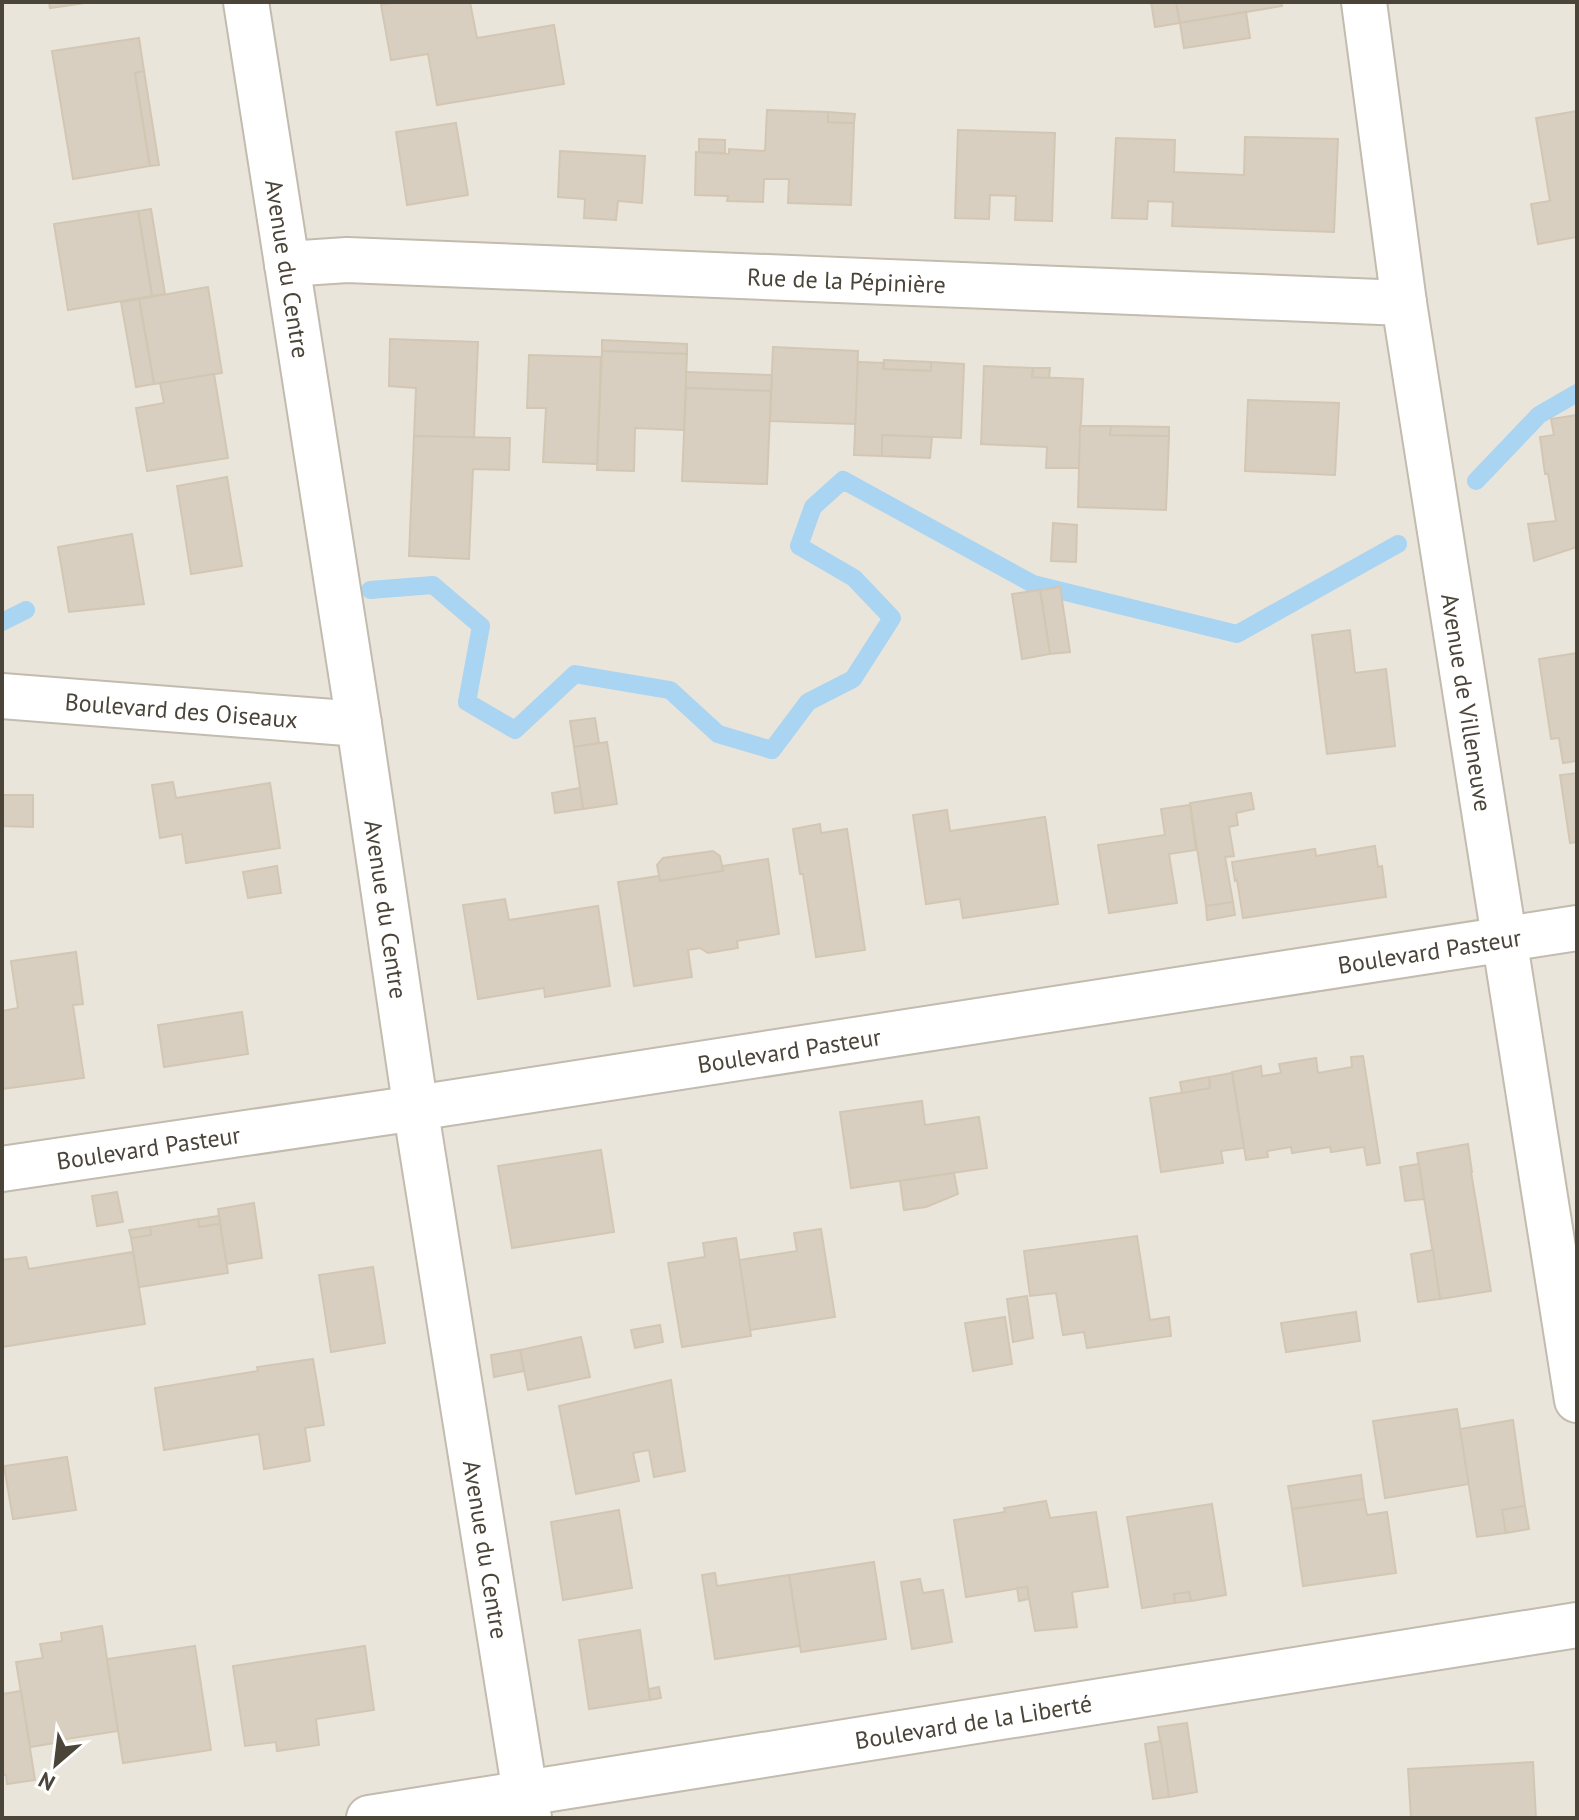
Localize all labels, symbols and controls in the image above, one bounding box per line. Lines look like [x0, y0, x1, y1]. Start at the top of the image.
street label: Avenue du Centre [258, 177, 317, 360]
street label: Rue de la Pépinière [746, 261, 946, 300]
street label: Avenue de Villeneuve [1435, 591, 1499, 814]
street label: Boulevard des Oiseaux [64, 685, 299, 735]
street label: Avenue du Centre [358, 818, 415, 1001]
street label: Boulevard Pasteur [1335, 921, 1523, 980]
street label: Boulevard Pasteur [695, 1021, 883, 1080]
street label: Boulevard Pasteur [54, 1119, 242, 1176]
street label: Avenue du Centre [456, 1458, 516, 1641]
street label: Boulevard de la Liberté [853, 1687, 1094, 1756]
north arrow [16, 1724, 96, 1804]
text: N [34, 1766, 60, 1797]

